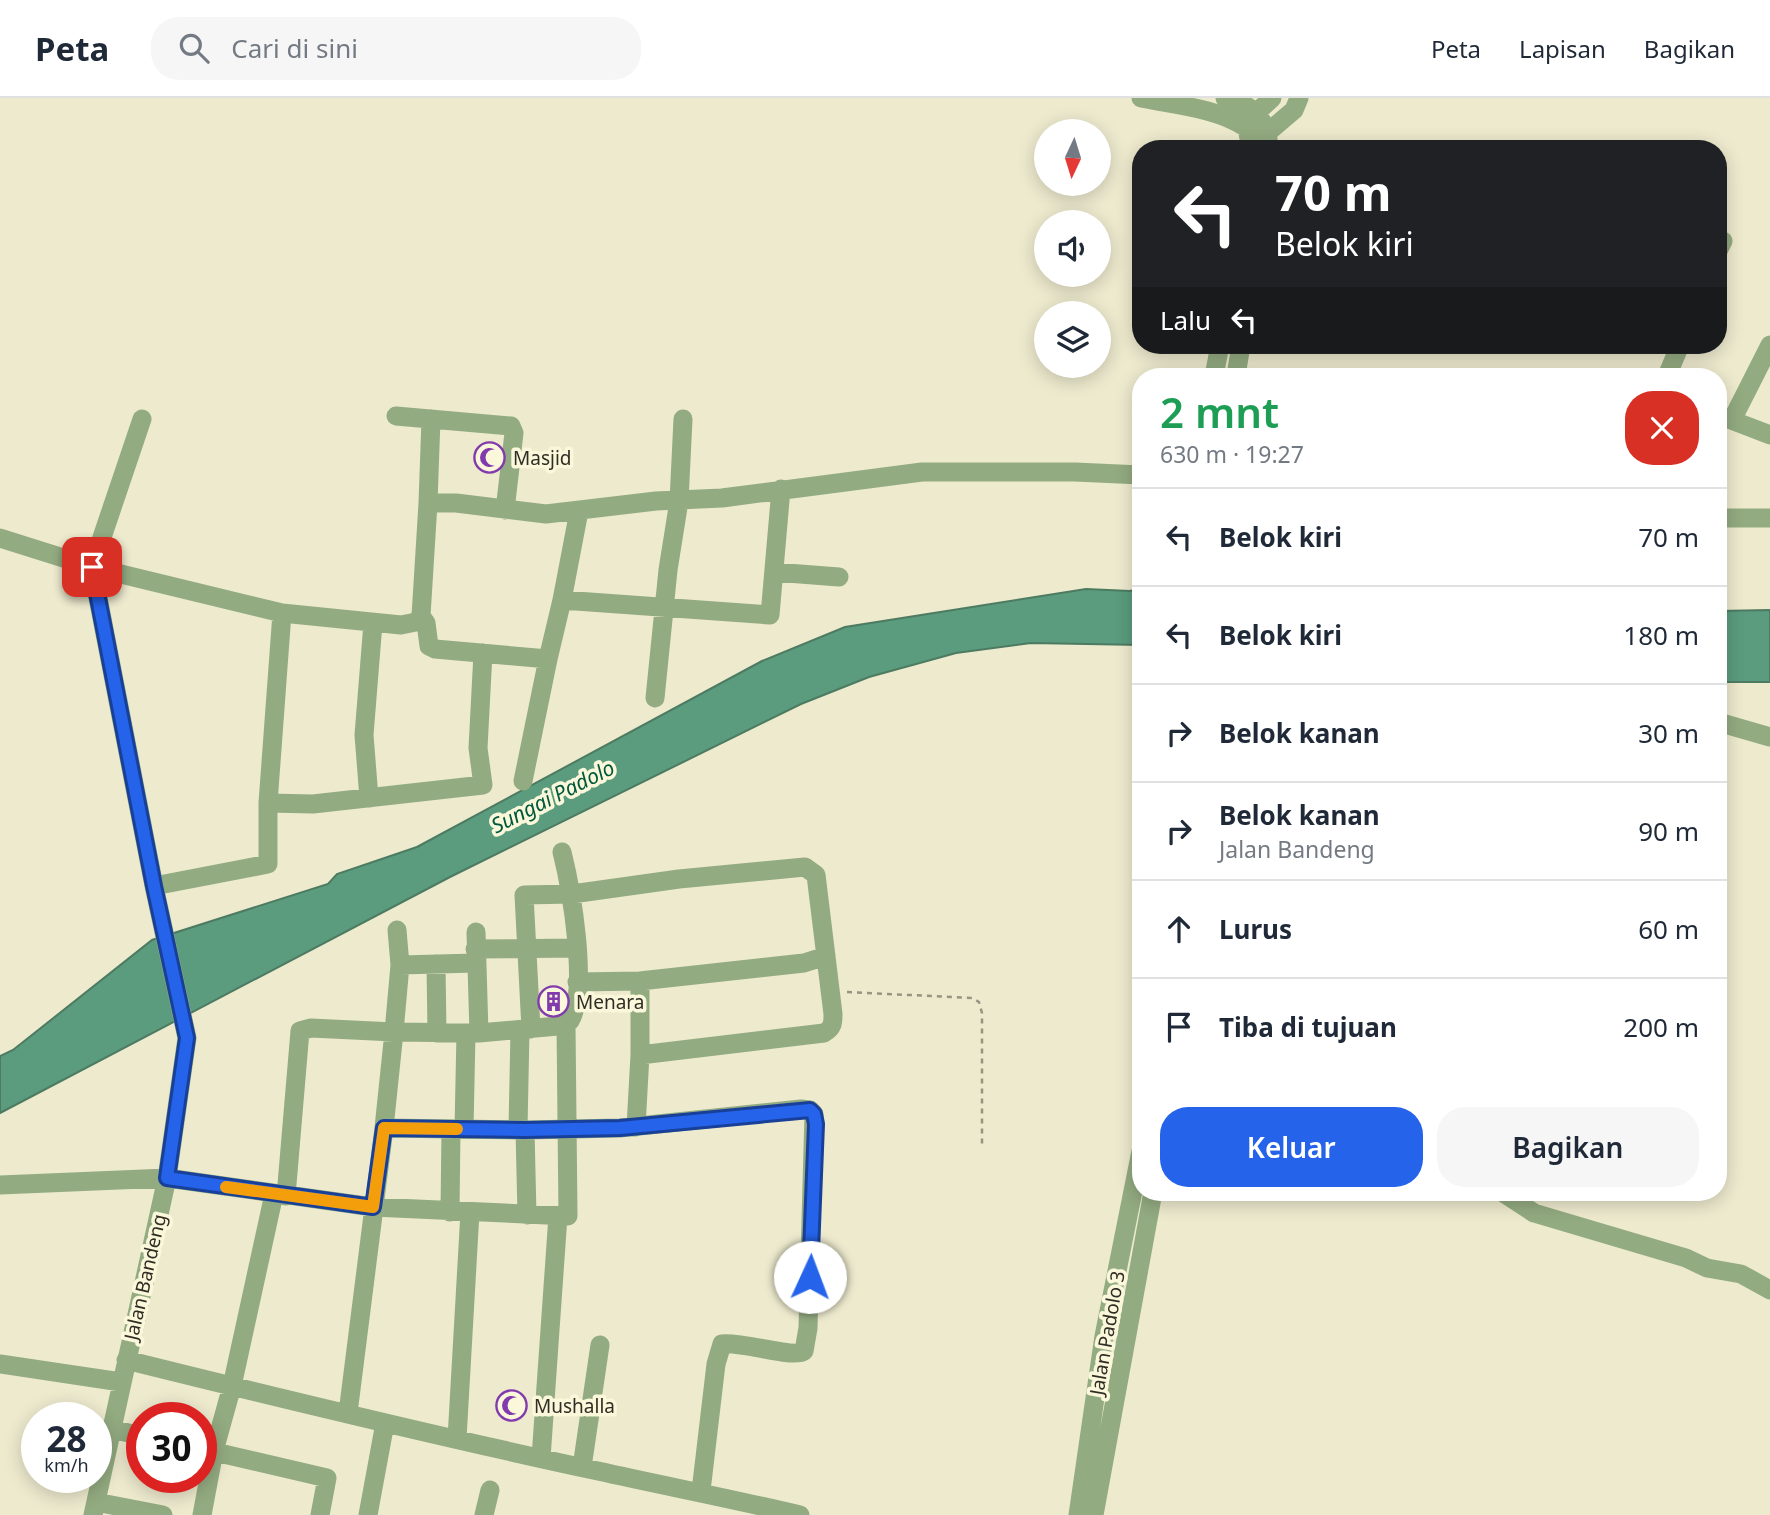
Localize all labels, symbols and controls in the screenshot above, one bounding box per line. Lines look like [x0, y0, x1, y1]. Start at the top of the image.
search box [151, 17, 641, 80]
text: Peta [35, 26, 109, 71]
icon: search [175, 29, 213, 67]
text: Cari di sini [231, 30, 358, 66]
text: Peta [1431, 32, 1481, 65]
text: Lapisan [1519, 32, 1606, 65]
text: Bagikan [1644, 32, 1735, 65]
north arrow [1034, 119, 1111, 196]
map controls [1034, 119, 1111, 378]
text: 70 m [1275, 159, 1392, 225]
icon: left [1160, 168, 1251, 259]
button: sound [1034, 210, 1111, 287]
text: Belok kiri [1275, 222, 1414, 265]
button: layers [1034, 301, 1111, 378]
icon: left [1225, 301, 1263, 339]
text: Lalu [1160, 302, 1211, 338]
text: 2 mnt [1160, 383, 1279, 440]
button: close [1625, 391, 1699, 465]
text: 630 m · 19:27 [1160, 438, 1304, 470]
mosque icon: Masjid [473, 441, 507, 475]
place label: Masjid [513, 445, 571, 471]
icon: left [1160, 518, 1198, 556]
text: Belok kiri [1219, 519, 1342, 555]
text: 70 m [1638, 519, 1699, 555]
pin [62, 537, 122, 597]
icon: arrive [73, 548, 111, 586]
icon: left [1160, 616, 1198, 654]
text: Belok kiri [1219, 617, 1342, 653]
text: 180 m [1623, 617, 1699, 653]
icon: right [1160, 714, 1198, 752]
text: Belok kanan [1219, 715, 1380, 751]
text: 30 m [1638, 715, 1699, 751]
water label: Sungai Padolo [486, 753, 619, 839]
text: Belok kanan [1219, 797, 1380, 833]
icon: right [1160, 812, 1198, 850]
text: 90 m [1638, 813, 1699, 849]
text: Jalan Bandeng [1219, 833, 1375, 865]
icon: ahead [1160, 910, 1198, 948]
text: Lurus [1219, 911, 1292, 947]
text: 60 m [1638, 911, 1699, 947]
building icon: Menara [536, 985, 570, 1019]
place label: Menara [576, 989, 644, 1015]
icon: arrive [1160, 1008, 1198, 1046]
text: Tiba di tujuan [1219, 1009, 1397, 1045]
text: 200 m [1623, 1009, 1699, 1045]
button: Keluar [1160, 1107, 1423, 1187]
button: Bagikan [1437, 1107, 1699, 1187]
street label: Jalan Bandeng [117, 1211, 172, 1345]
position arrow [773, 1240, 847, 1314]
street label: Jalan Padolo 3 [1083, 1269, 1131, 1399]
mosque icon: Mushalla [494, 1389, 528, 1423]
place label: Mushalla [534, 1393, 615, 1419]
speed limit sign: 30 [126, 1402, 217, 1493]
text: 28 [46, 1415, 87, 1462]
text: km/h [44, 1453, 89, 1477]

